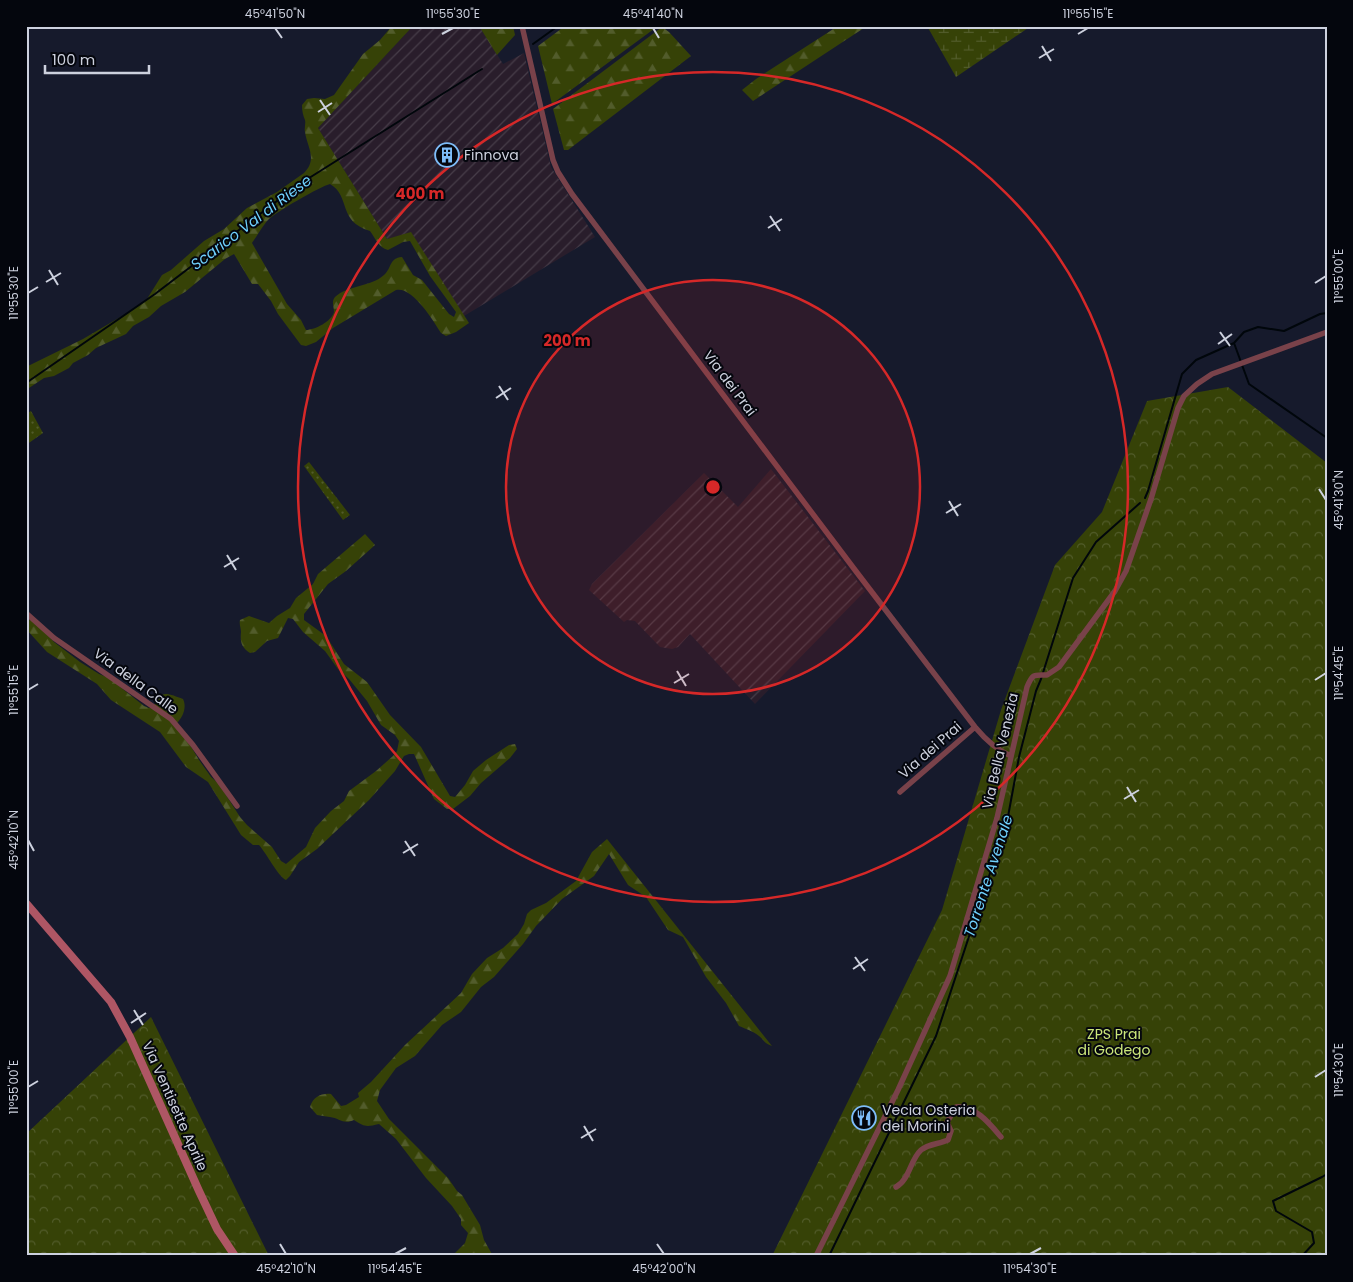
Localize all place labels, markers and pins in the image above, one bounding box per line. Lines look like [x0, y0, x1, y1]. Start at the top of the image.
building icon: Finnova [434, 142, 460, 168]
place label: Finnova [464, 145, 519, 165]
centre of rings [704, 478, 722, 496]
place label: Vecia Osteria dei Morini [882, 1100, 976, 1136]
restaurant icon: Vecia Osteria dei Morini [851, 1105, 877, 1131]

